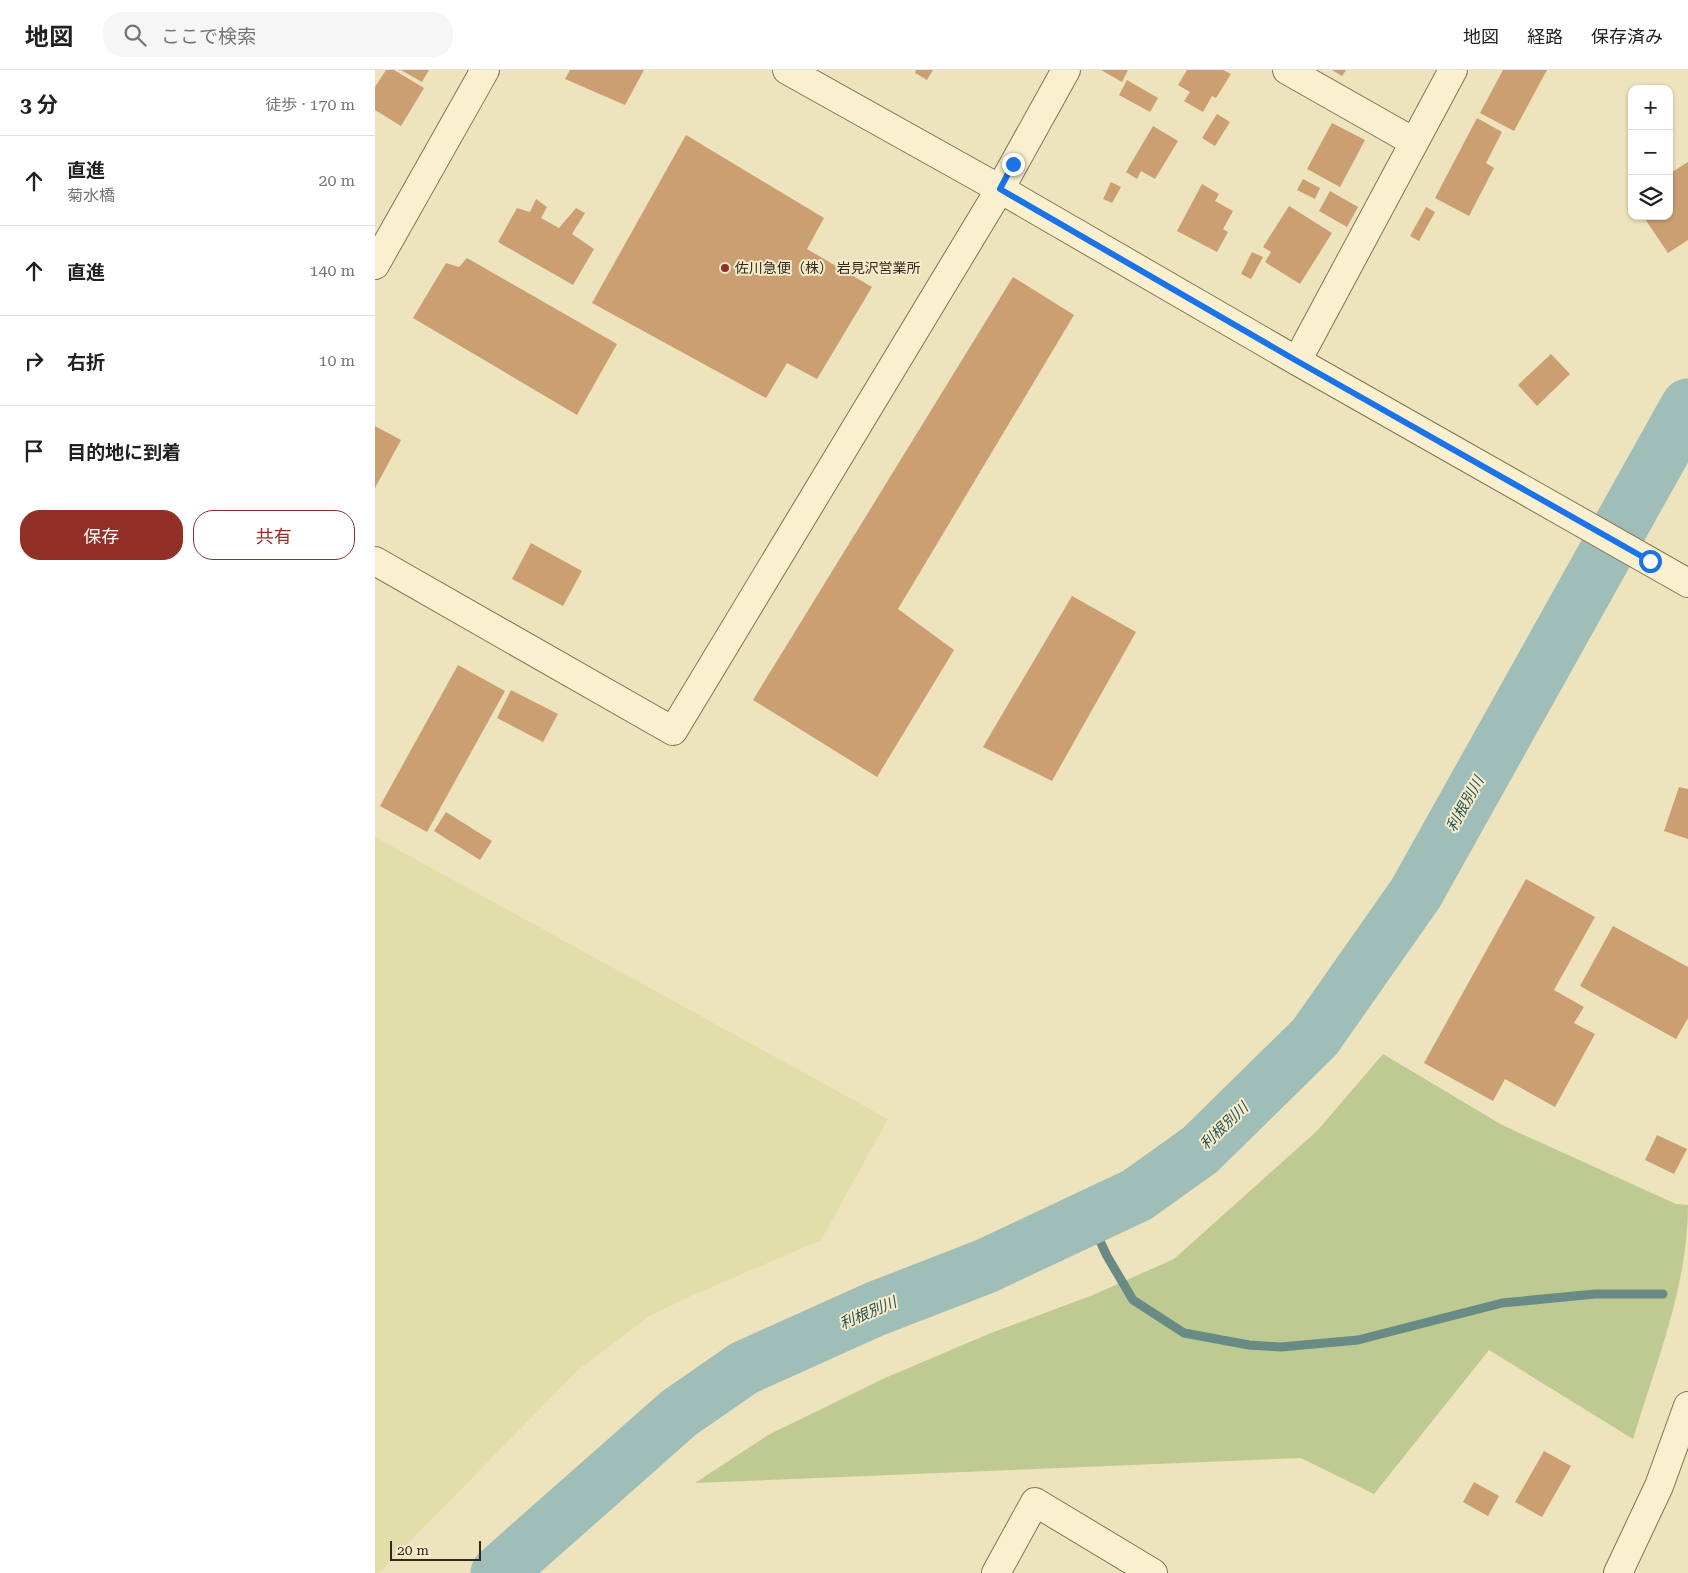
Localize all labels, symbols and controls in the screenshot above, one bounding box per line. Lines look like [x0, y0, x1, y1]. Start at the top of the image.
search box [103, 12, 453, 57]
icon: search [121, 21, 149, 49]
text: 地図 [25, 23, 73, 51]
text: ここで検索 [161, 25, 256, 48]
text: 地図 [1463, 26, 1499, 47]
text: 経路 [1527, 26, 1563, 47]
text: 保存済み [1591, 26, 1663, 47]
map controls [1628, 85, 1673, 220]
button: + [1628, 85, 1673, 130]
text: 3 分 [20, 93, 58, 117]
text: 徒歩 · 170 m [265, 95, 355, 114]
button: − [1628, 130, 1673, 175]
route end [1002, 153, 1025, 176]
text: 直進 [67, 159, 105, 182]
icon: ahead [20, 167, 48, 195]
text: 20 m [318, 171, 355, 190]
button: layers [1628, 175, 1673, 220]
text: 菊水橋 [67, 186, 115, 205]
icon: ahead [20, 257, 48, 285]
place label: 佐川急便（株） 岩見沢営業所 [735, 260, 921, 276]
text: 直進 [67, 261, 105, 284]
text: 140 m [309, 261, 355, 280]
marker: 佐川急便（株） 岩見沢営業所 [719, 262, 731, 274]
icon: right [20, 347, 48, 375]
text: 右折 [67, 351, 105, 374]
text: 10 m [318, 351, 355, 370]
icon: arrive [20, 437, 48, 465]
text: 目的地に到着 [67, 441, 181, 464]
button: 保存 [20, 510, 183, 560]
button: 共有 [193, 510, 355, 560]
route start [1639, 550, 1662, 573]
water label: 利根別川 [1443, 772, 1488, 835]
water label: 利根別川 [1196, 1097, 1253, 1153]
water label: 利根別川 [837, 1292, 901, 1333]
scale bar [390, 1538, 481, 1561]
text: 20 m [397, 1542, 429, 1558]

